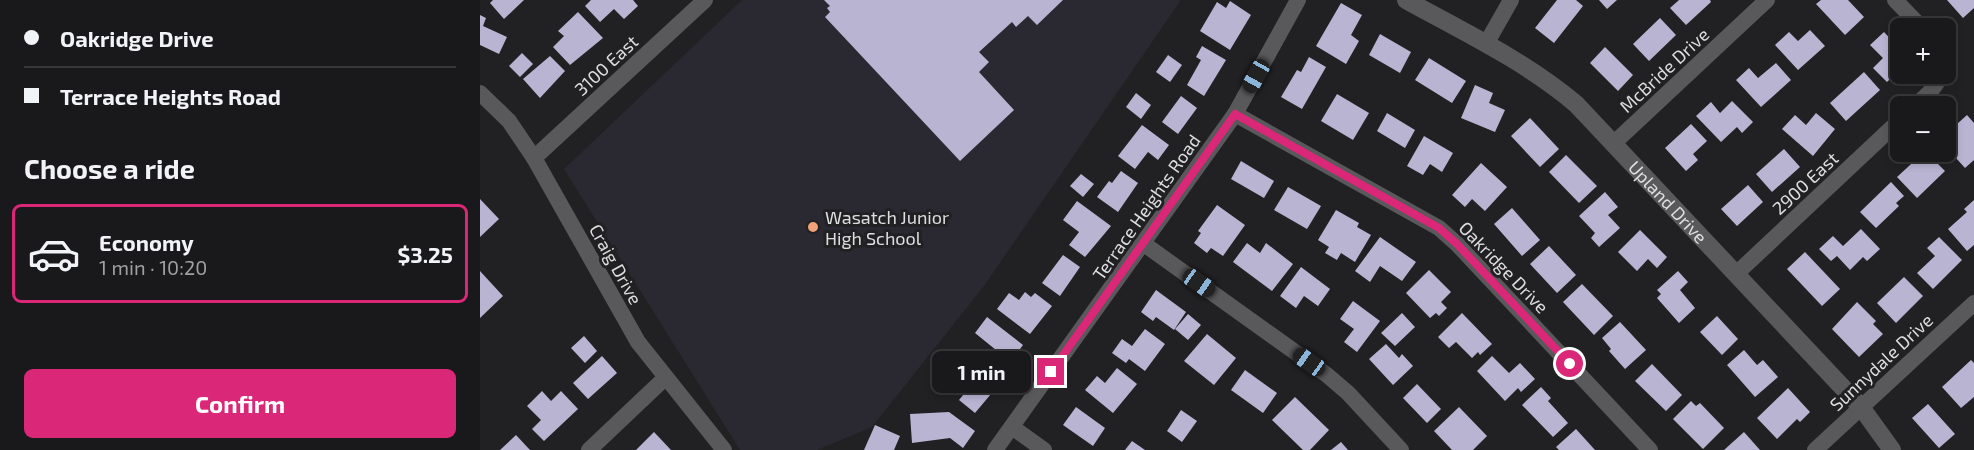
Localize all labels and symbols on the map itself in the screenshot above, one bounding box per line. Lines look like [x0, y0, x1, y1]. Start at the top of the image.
street label: McBride Drive [1615, 23, 1713, 117]
street label: 3100 East [570, 30, 642, 100]
car [1239, 56, 1273, 96]
street label: Terrace Heights Road [1087, 130, 1205, 284]
street label: 2900 East [1767, 147, 1843, 219]
street label: Upland Drive [1624, 156, 1712, 248]
place label: Wasatch Junior High School [825, 206, 949, 249]
street label: Oakridge Drive [1455, 216, 1553, 318]
street label: Craig Drive [585, 220, 647, 308]
marker: Wasatch Junior High School [806, 220, 820, 234]
car [1179, 265, 1219, 301]
street label: Sunnydale Drive [1825, 309, 1937, 415]
car [1289, 344, 1329, 380]
route start [1556, 350, 1583, 377]
callout: 1 min [931, 351, 1030, 393]
route end [1037, 358, 1064, 385]

